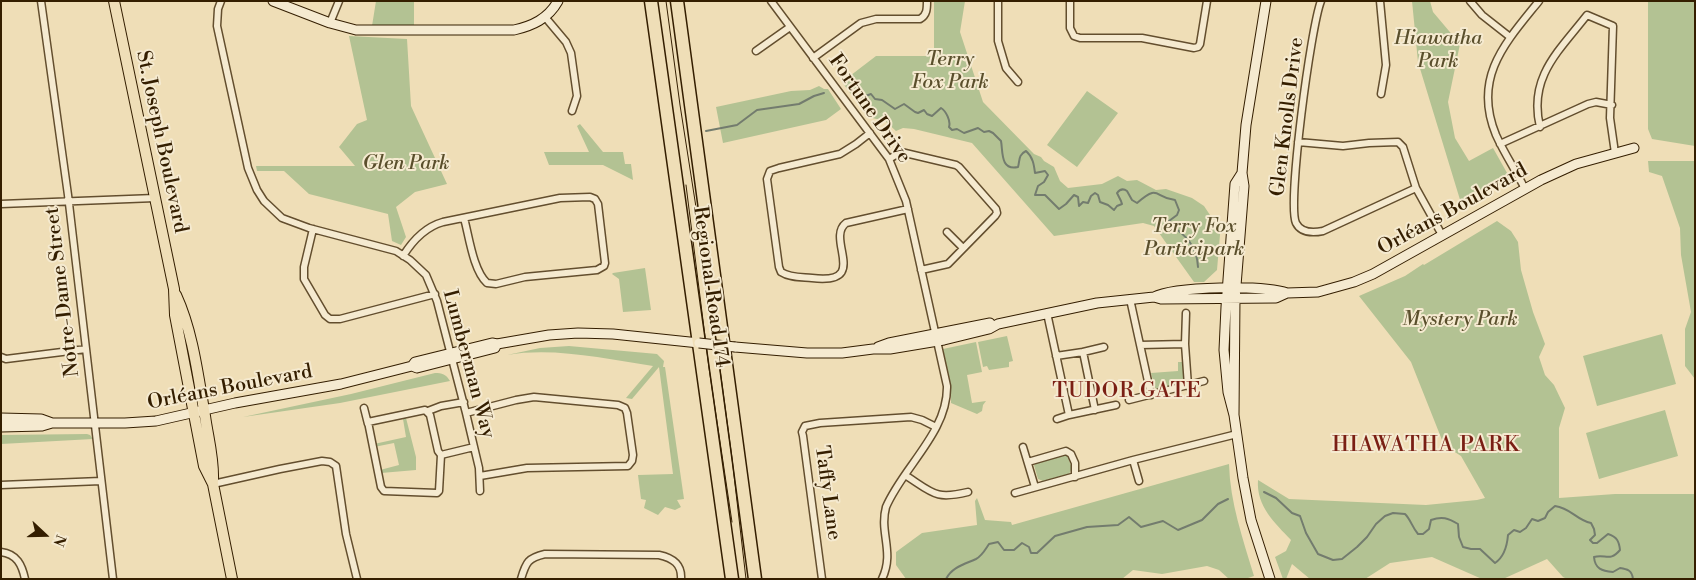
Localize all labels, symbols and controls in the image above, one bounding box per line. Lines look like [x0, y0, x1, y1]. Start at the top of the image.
park label: Hiawatha Park [1394, 27, 1482, 74]
street label: Glen Knolls Drive [1266, 36, 1310, 198]
park label: Terry Fox Park [911, 48, 989, 95]
street label: St. Joseph Boulevard [130, 49, 192, 235]
street label: Fortune Drive [823, 50, 915, 168]
park label: Glen Park [362, 152, 450, 176]
street label: Orléans Boulevard [1374, 159, 1532, 261]
street label: Regional Road 174 [687, 205, 733, 369]
street label: Notre-Dame Street [41, 206, 85, 378]
park label: Terry Fox Participark [1144, 215, 1244, 262]
street label: Lumberman Way [437, 287, 499, 441]
park label: Mystery Park [1402, 308, 1518, 332]
street label: Orléans Boulevard [146, 360, 314, 416]
district label: TUDOR GATE [1051, 379, 1203, 405]
district label: HIAWATHA PARK [1330, 433, 1522, 459]
street label: Taffy Lane [808, 444, 846, 542]
north arrow [20, 510, 70, 560]
text: N [49, 532, 69, 549]

